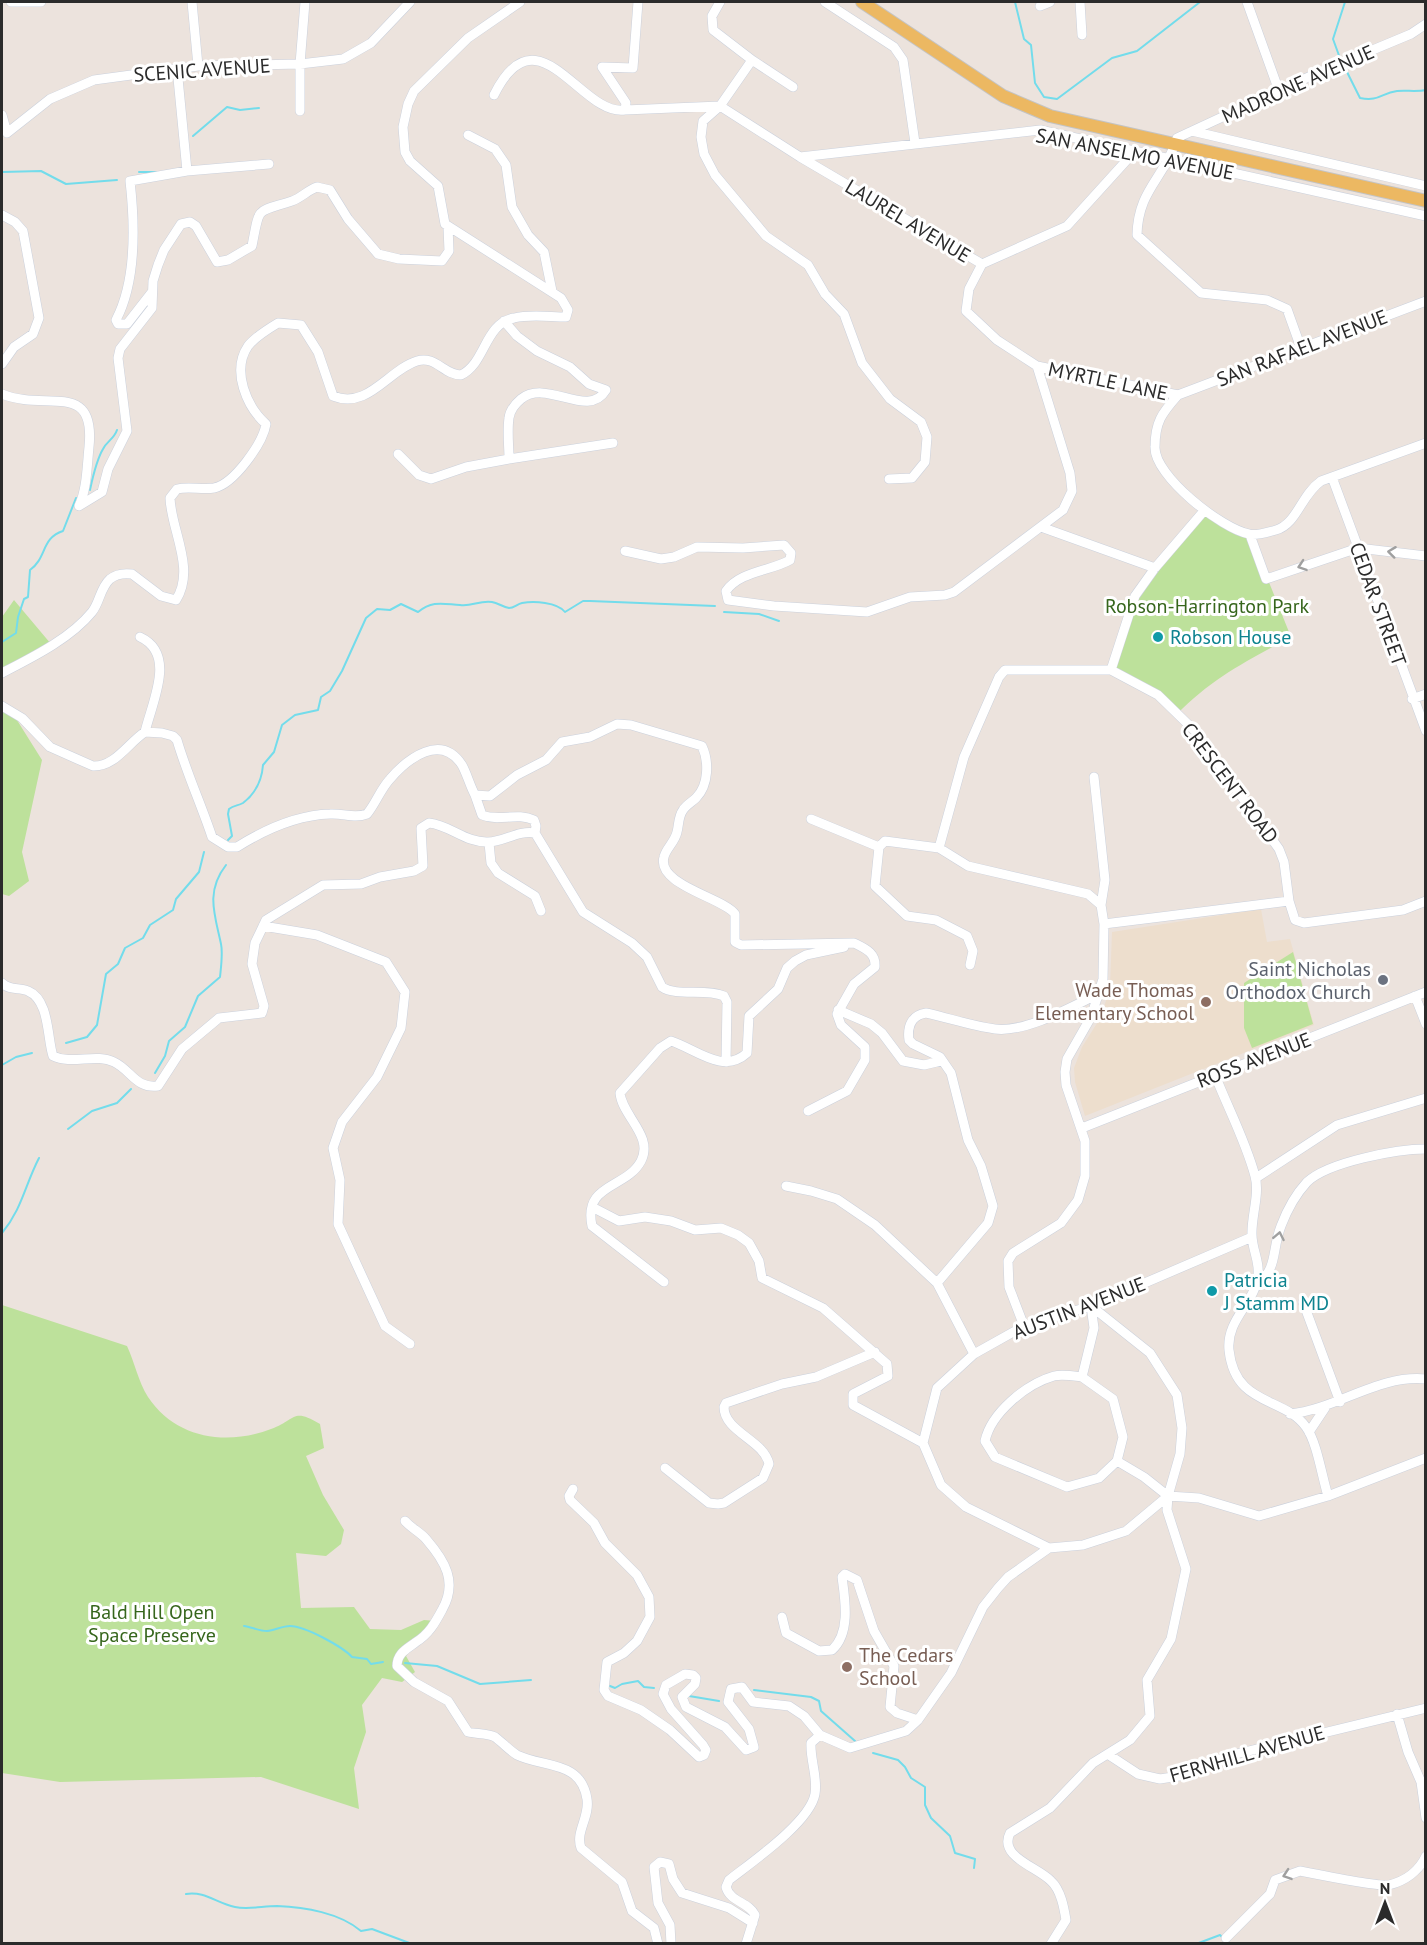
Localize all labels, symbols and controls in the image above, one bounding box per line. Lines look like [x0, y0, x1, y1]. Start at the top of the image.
street label: MADRONE AVENUE [1218, 39, 1378, 129]
street label: SCENIC AVENUE [133, 52, 271, 88]
street label: SAN ANSELMO AVENUE [1034, 122, 1236, 186]
street label: LAUREL AVENUE [840, 173, 976, 269]
street label: SAN RAFAEL AVENUE [1213, 303, 1391, 393]
street label: MYRTLE LANE [1046, 356, 1170, 406]
street label: CEDAR STREET [1344, 539, 1412, 669]
one-way arrow [1387, 546, 1396, 558]
one-way arrow [1297, 559, 1308, 572]
park label: Robson-Harrington Park [1105, 593, 1309, 619]
place label: Robson House [1170, 624, 1291, 650]
marker: Robson House [1151, 630, 1165, 644]
street label: CRESCENT ROAD [1176, 717, 1284, 849]
place label: Saint Nicholas Orthodox Church [1226, 956, 1371, 1005]
marker: Saint Nicholas Orthodox Church [1376, 973, 1390, 987]
place label: Wade Thomas Elementary School [1035, 977, 1194, 1026]
marker: Wade Thomas Elementary School [1199, 995, 1213, 1009]
street label: ROSS AVENUE [1193, 1026, 1315, 1094]
one-way arrow [1273, 1231, 1285, 1241]
place label: Patricia J Stamm MD [1223, 1267, 1329, 1316]
street label: AUSTIN AVENUE [1009, 1271, 1149, 1345]
marker: Patricia J Stamm MD [1205, 1284, 1219, 1298]
park label: Bald Hill Open Space Preserve [88, 1599, 216, 1648]
place label: The Cedars School [859, 1642, 953, 1691]
marker: The Cedars School [840, 1660, 854, 1674]
street label: FERNHILL AVENUE [1166, 1719, 1328, 1789]
one-way arrow [1282, 1868, 1293, 1881]
north arrow [1355, 1873, 1415, 1933]
text: N [1380, 1878, 1390, 1898]

